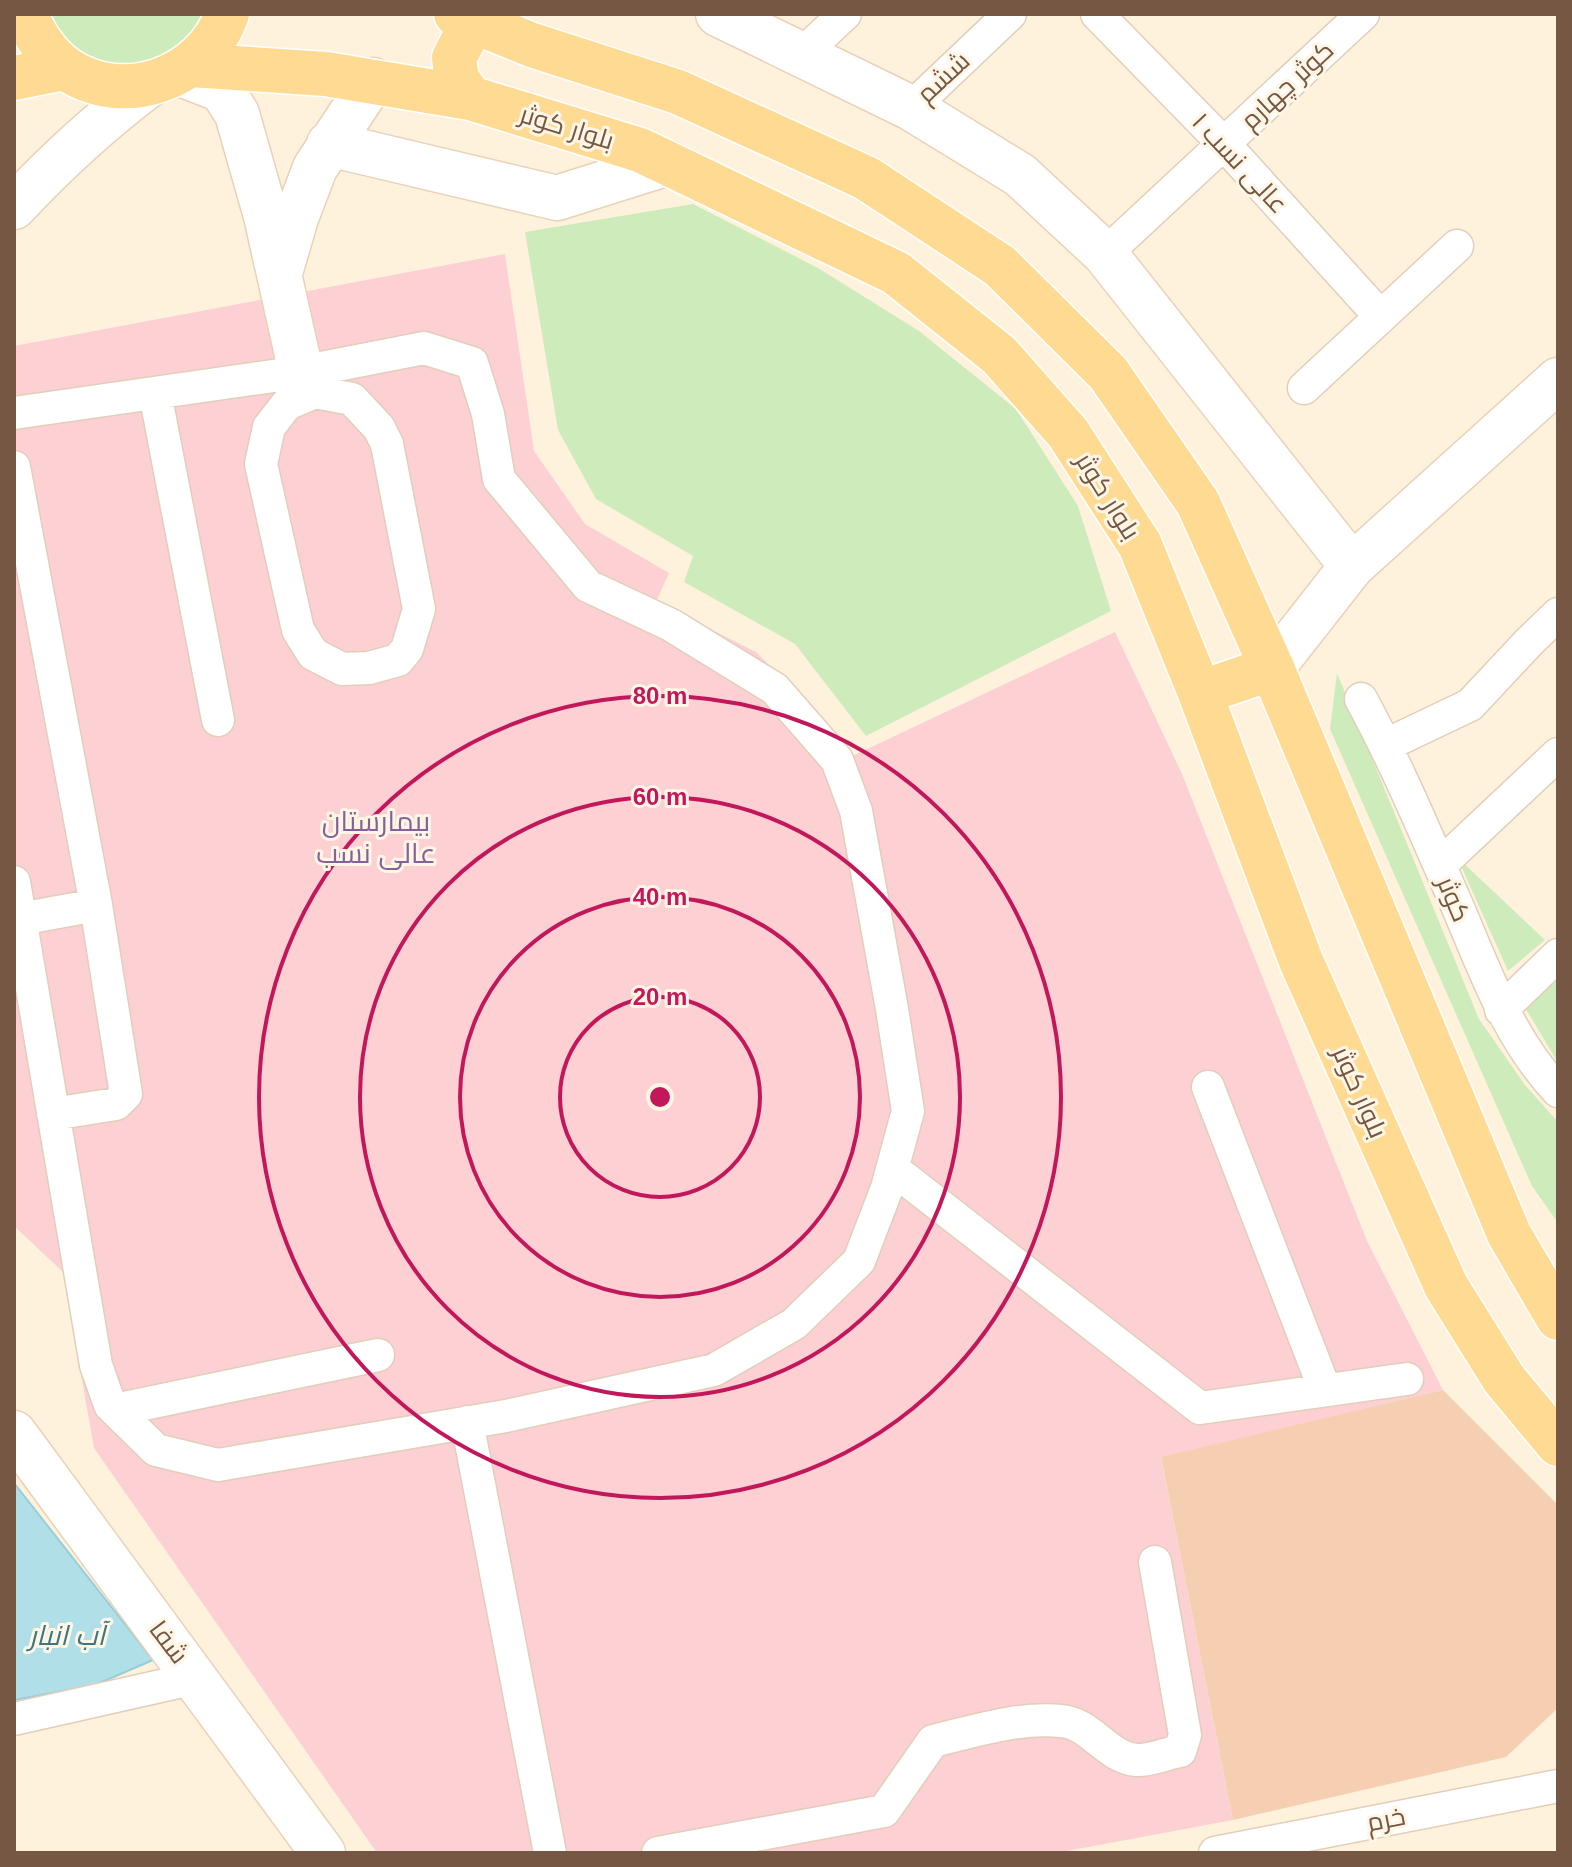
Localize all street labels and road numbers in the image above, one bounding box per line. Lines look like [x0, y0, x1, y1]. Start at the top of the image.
street label: کوثر چهارم [1234, 35, 1342, 138]
street label: ششم [910, 45, 978, 111]
street label: بلوار کوثر [514, 98, 618, 156]
street label: عالی نسب ۱ [1185, 107, 1294, 220]
street label: بلوار کوثر [1069, 445, 1146, 545]
street label: کوثر [1430, 870, 1477, 926]
street label: بلوار کوثر [1326, 1040, 1393, 1142]
street label: شفا [143, 1615, 195, 1669]
street label: خرم [1364, 1801, 1408, 1840]

